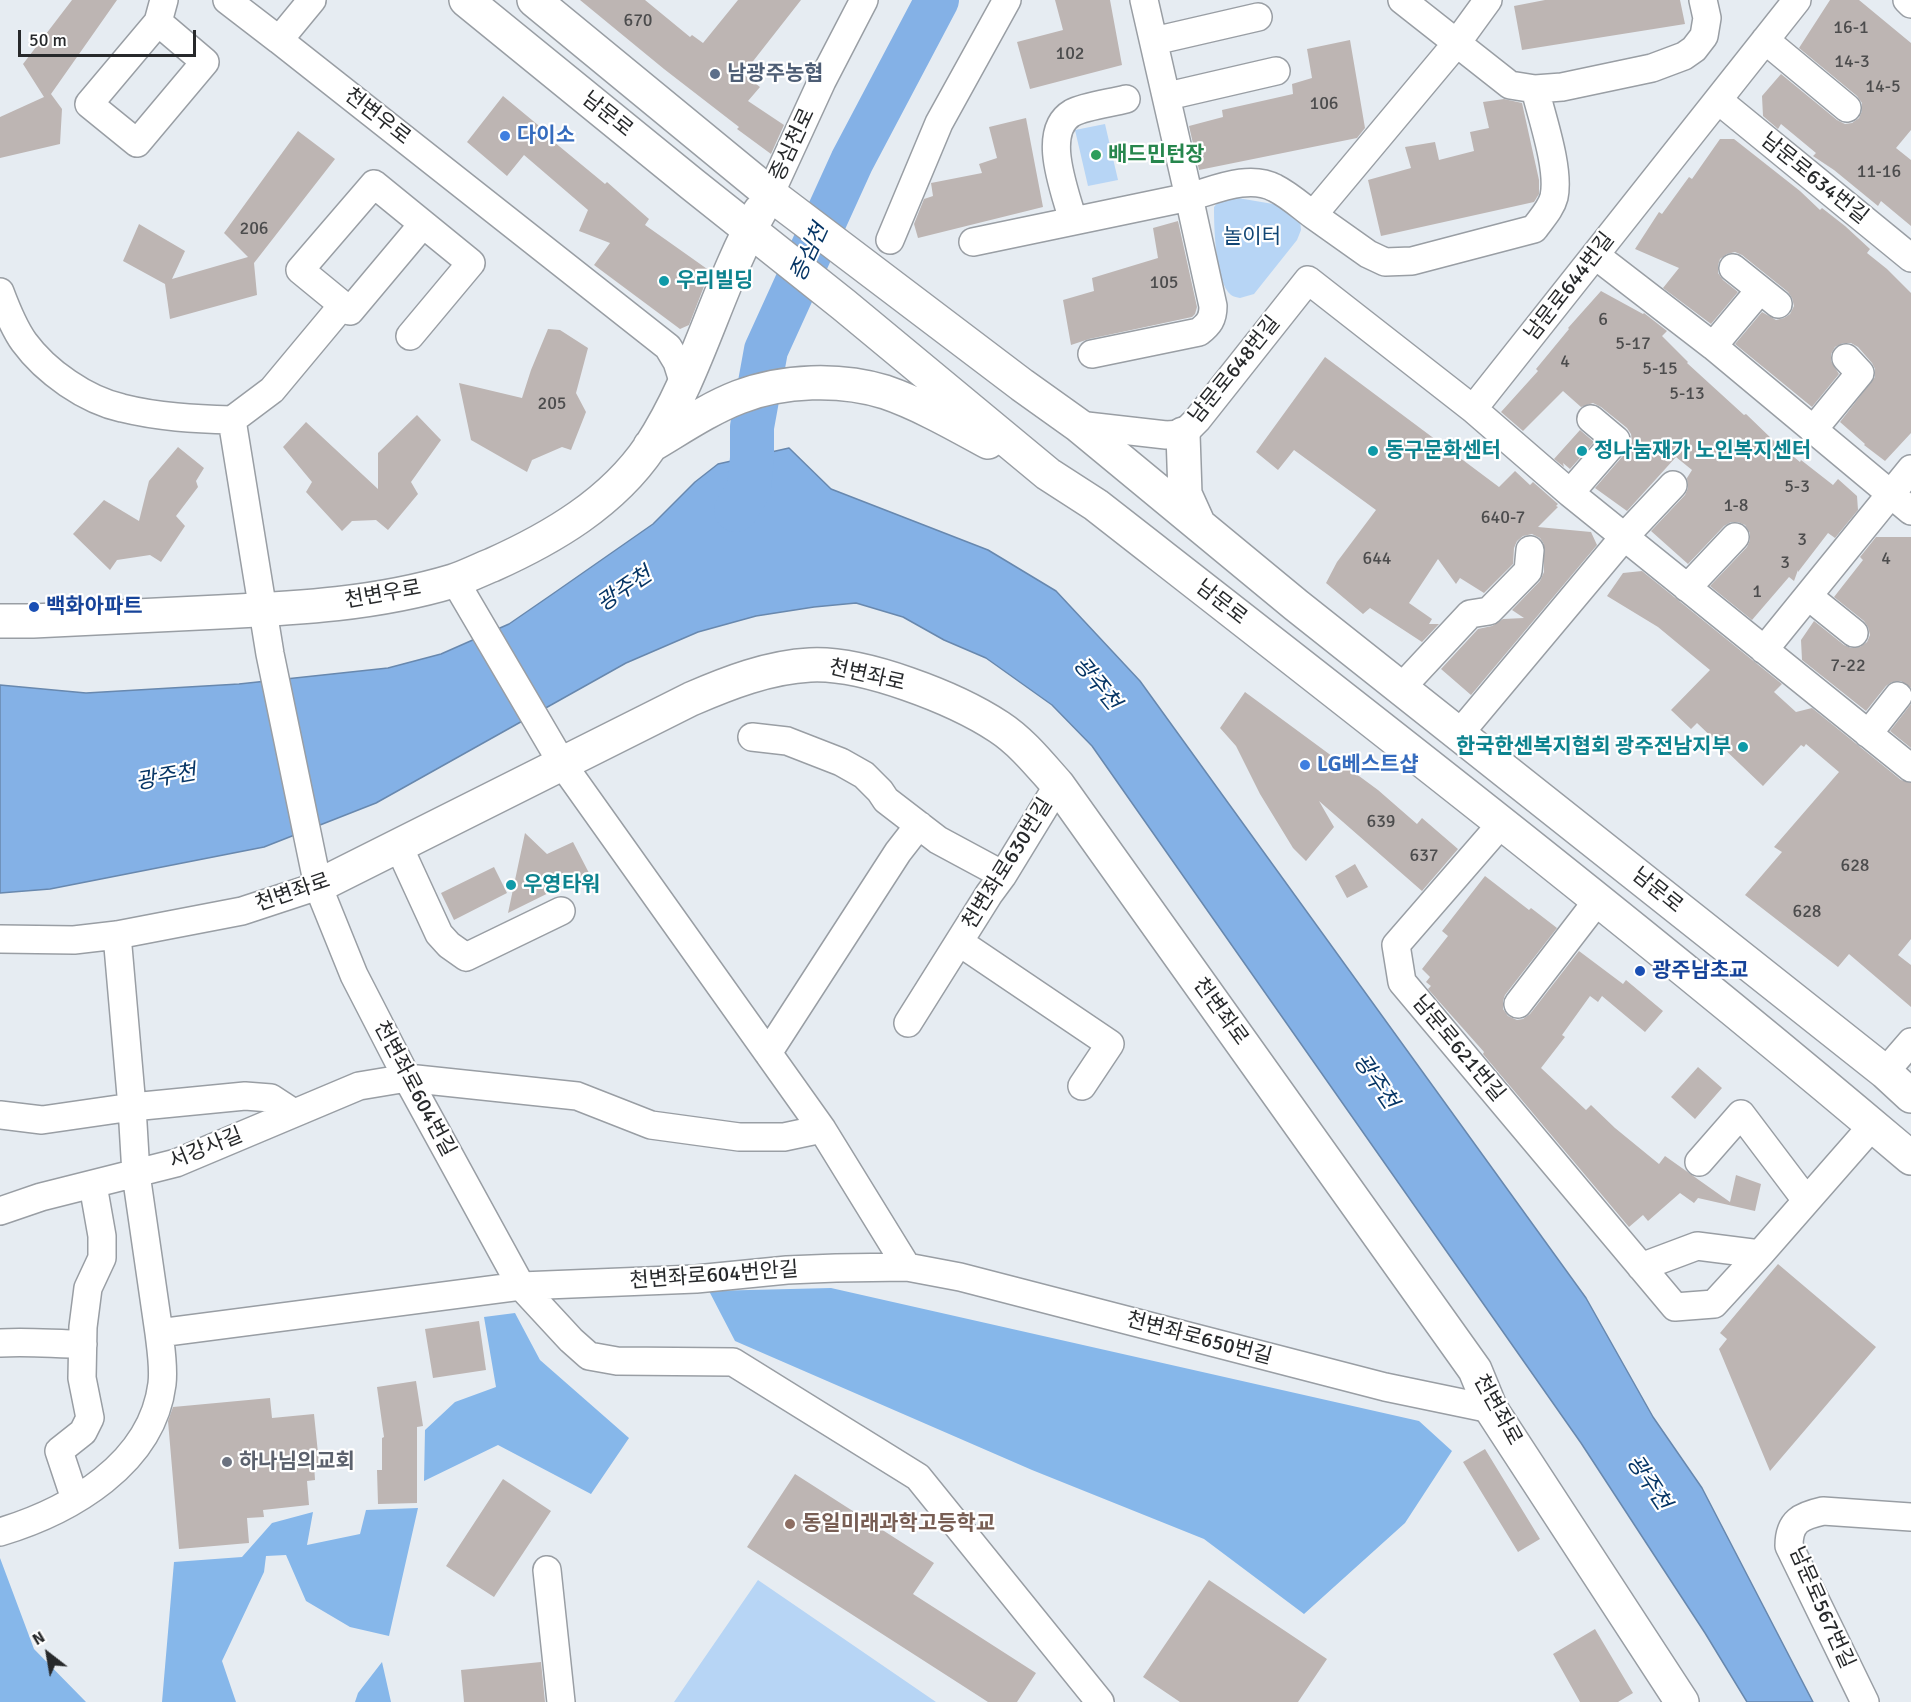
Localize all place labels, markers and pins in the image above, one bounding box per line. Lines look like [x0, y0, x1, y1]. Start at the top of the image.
place label: 남광주농협 [727, 61, 824, 87]
marker: 남광주농협 [708, 67, 722, 81]
place label: 다이소 [517, 123, 575, 149]
marker: 다이소 [498, 129, 512, 143]
place label: 배드민턴장 [1108, 142, 1205, 168]
marker: 배드민턴장 [1089, 148, 1103, 162]
place label: 우리빌딩 [676, 268, 753, 294]
marker: 우리빌딩 [657, 274, 671, 288]
place label: 동구문화센터 [1385, 438, 1501, 464]
place label: 정나눔재가 노인복지센터 [1594, 438, 1811, 464]
marker: 동구문화센터 [1366, 444, 1380, 458]
marker: 정나눔재가 노인복지센터 [1575, 444, 1589, 458]
place label: 백화아파트 [46, 594, 143, 620]
marker: 백화아파트 [27, 600, 41, 614]
place label: 한국한센복지협회 광주전남지부 [1456, 734, 1731, 760]
marker: 한국한센복지협회 광주전남지부 [1736, 740, 1750, 754]
place label: LG베스트샵 [1317, 752, 1419, 778]
marker: LG베스트샵 [1298, 758, 1312, 772]
place label: 우영타워 [523, 872, 600, 898]
marker: 우영타워 [504, 878, 518, 892]
place label: 광주남초교 [1652, 958, 1749, 984]
marker: 광주남초교 [1633, 964, 1647, 978]
place label: 하나님의교회 [239, 1449, 355, 1475]
marker: 하나님의교회 [220, 1455, 234, 1469]
place label: 동일미래과학고등학교 [802, 1511, 995, 1537]
marker: 동일미래과학고등학교 [783, 1517, 797, 1531]

